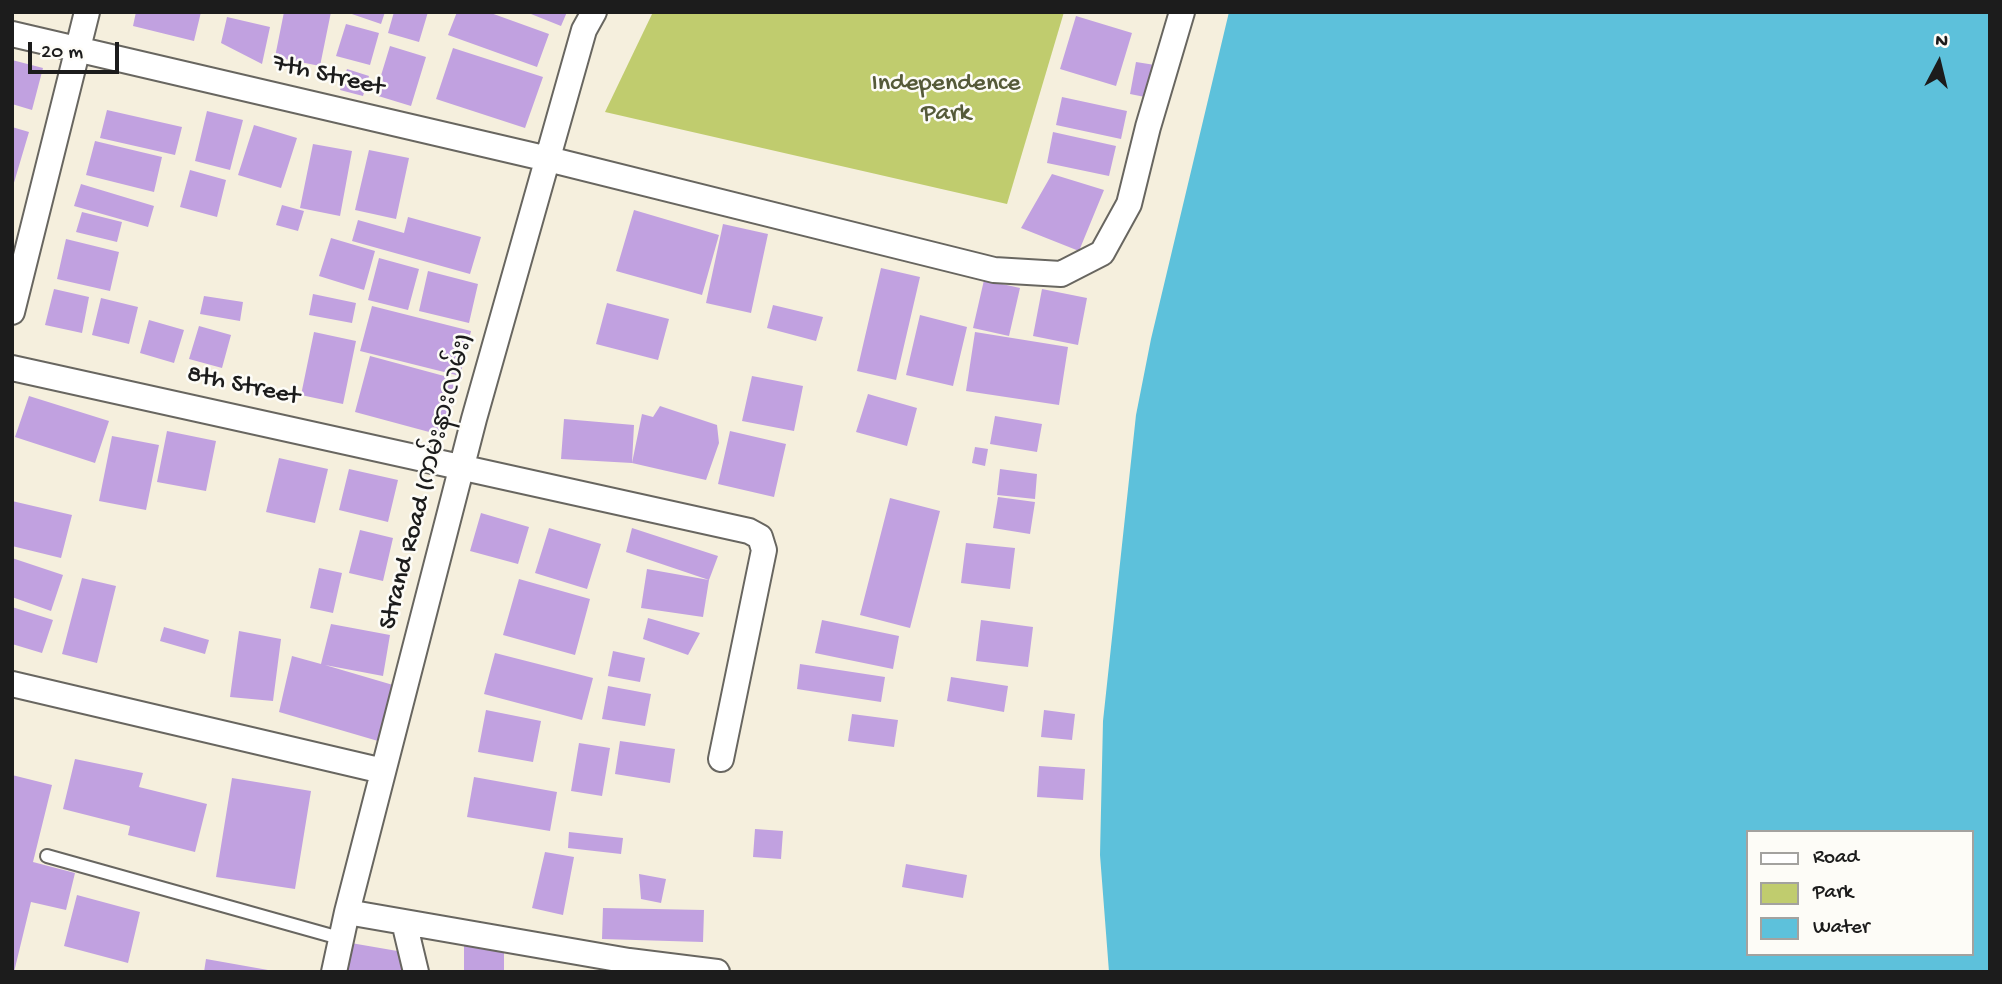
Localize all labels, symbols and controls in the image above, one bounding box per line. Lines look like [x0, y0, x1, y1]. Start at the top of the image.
scale bar [32, 28, 122, 72]
north arrow [1904, 28, 1974, 98]
text: N [1934, 29, 1949, 54]
text: 20 m [41, 41, 83, 66]
street label: 7th Street [269, 49, 387, 105]
park label: Independence Park [871, 69, 1021, 130]
street label: Strand Road (ကမ်းနားလမ်း) [373, 331, 483, 633]
street label: 8th Street [184, 360, 302, 414]
legend [1746, 830, 1974, 956]
text: Road [1813, 846, 1859, 871]
text: Park [1813, 881, 1853, 906]
text: Water [1813, 916, 1869, 941]

